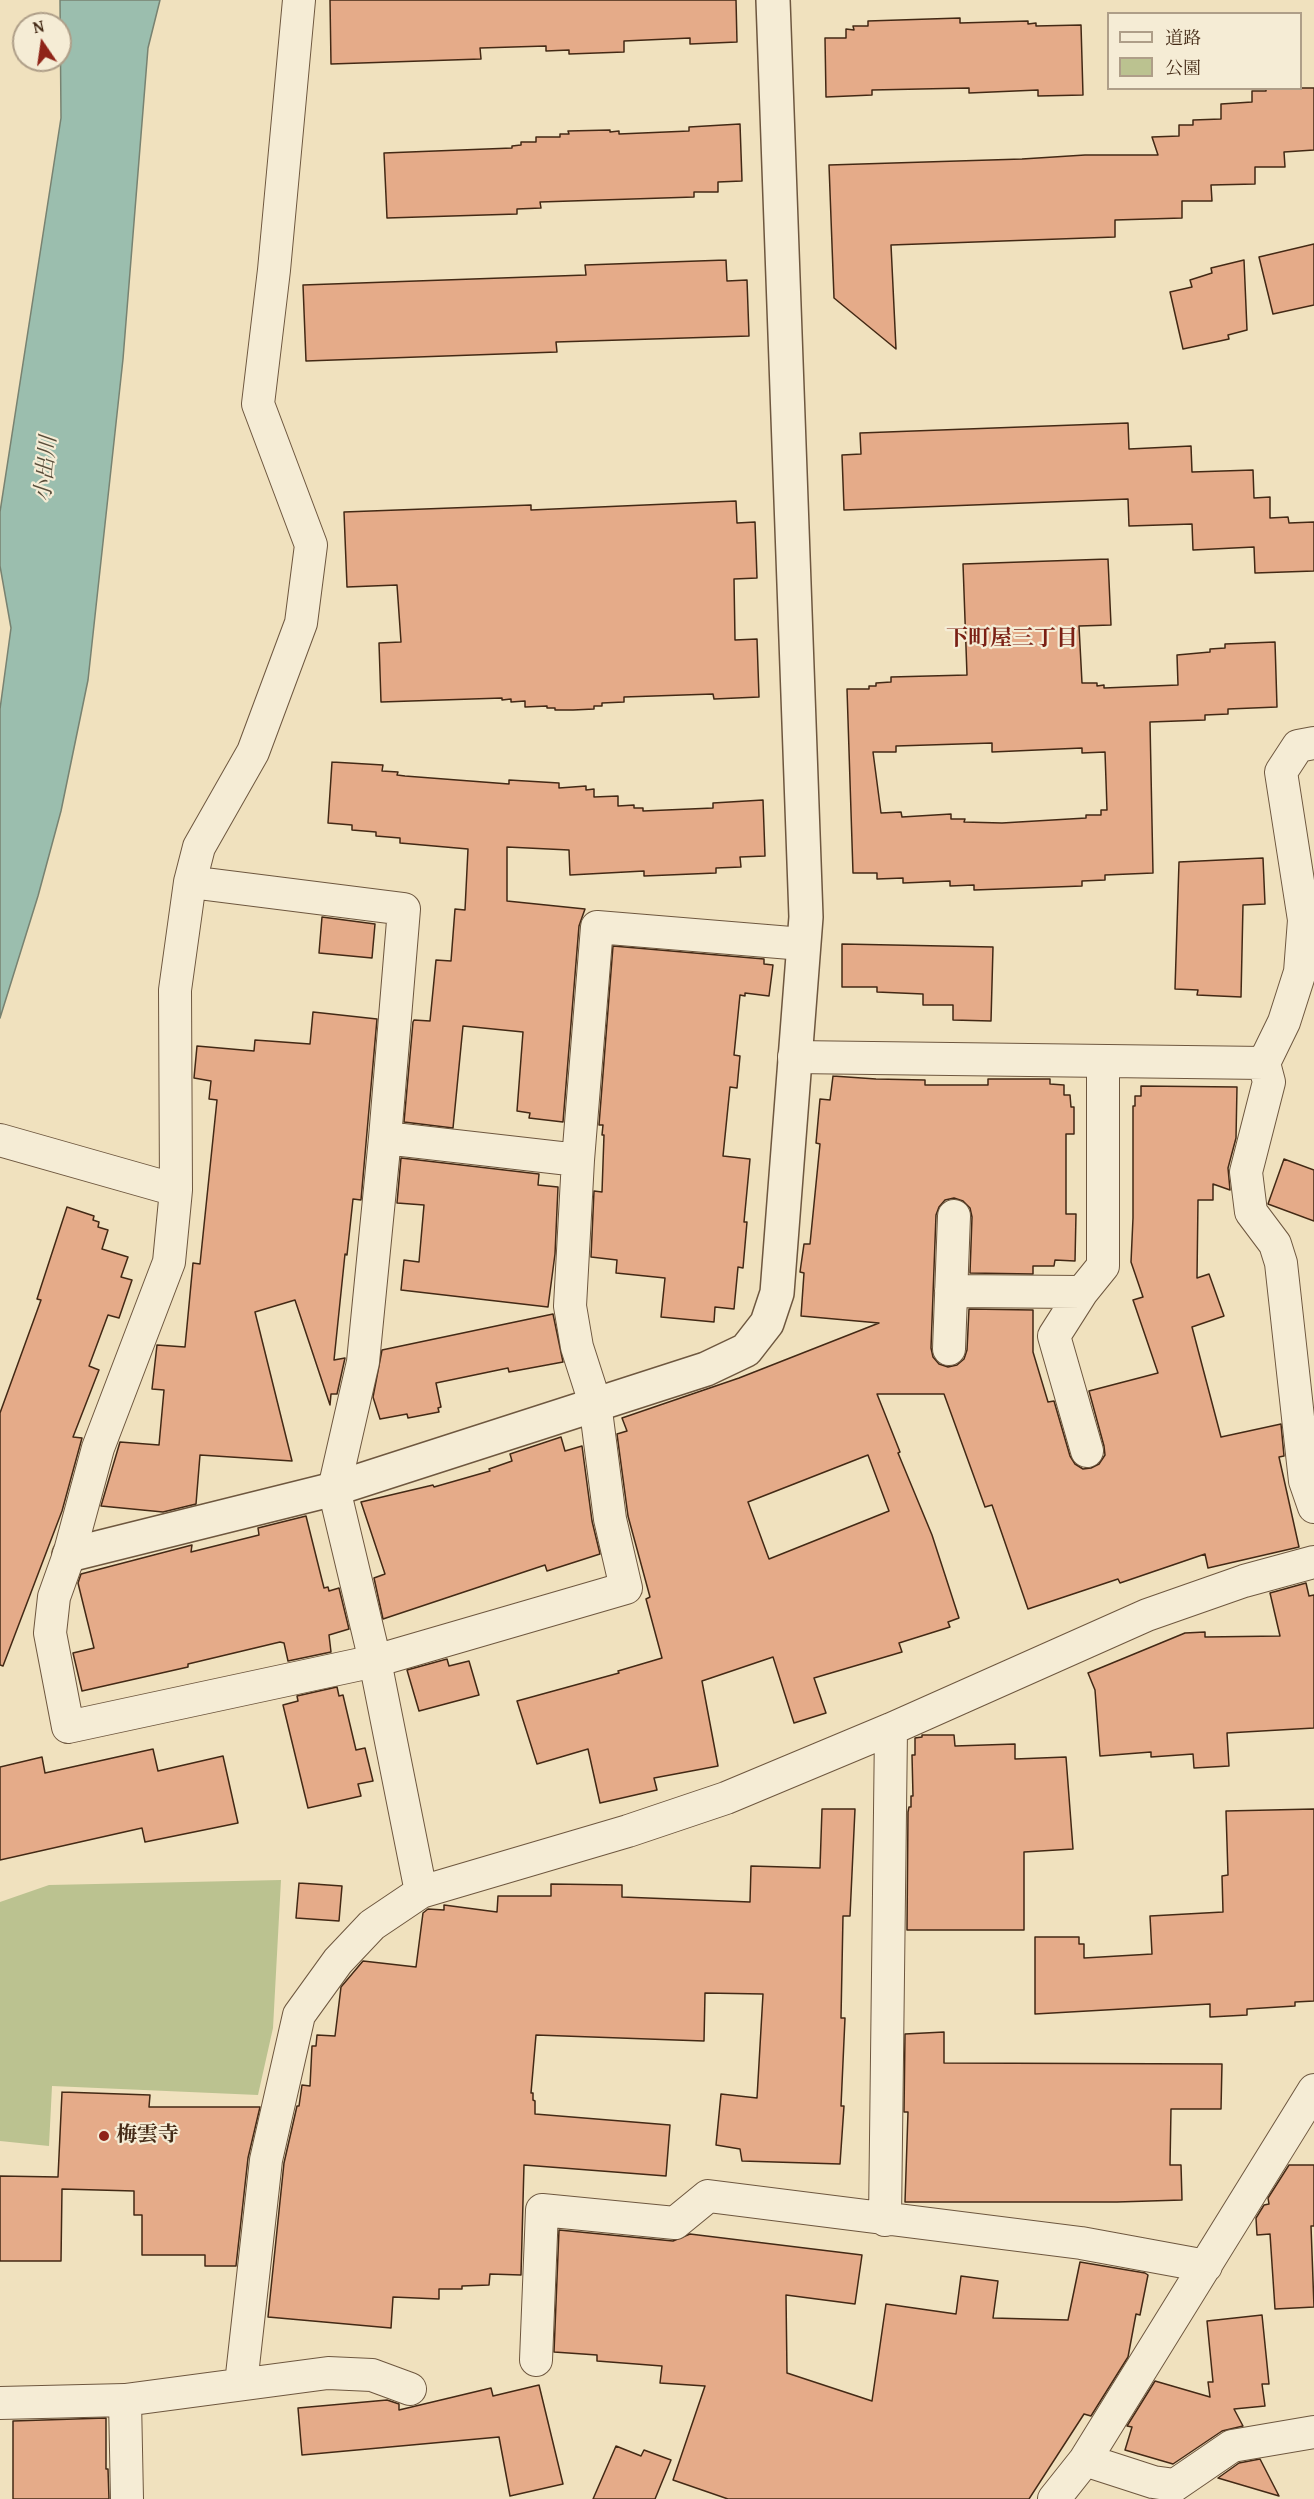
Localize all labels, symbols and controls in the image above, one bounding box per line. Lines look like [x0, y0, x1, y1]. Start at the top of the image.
north arrow [12, 12, 72, 72]
legend [1107, 12, 1302, 90]
text: N [30, 14, 46, 39]
text: 道路 [1165, 24, 1201, 51]
text: 公園 [1165, 54, 1201, 81]
water label: 小出川 [31, 435, 63, 503]
district label: 下町屋三丁目 [946, 626, 1078, 652]
place label: 梅雲寺 [116, 2123, 179, 2149]
marker: 梅雲寺 [97, 2129, 111, 2143]

